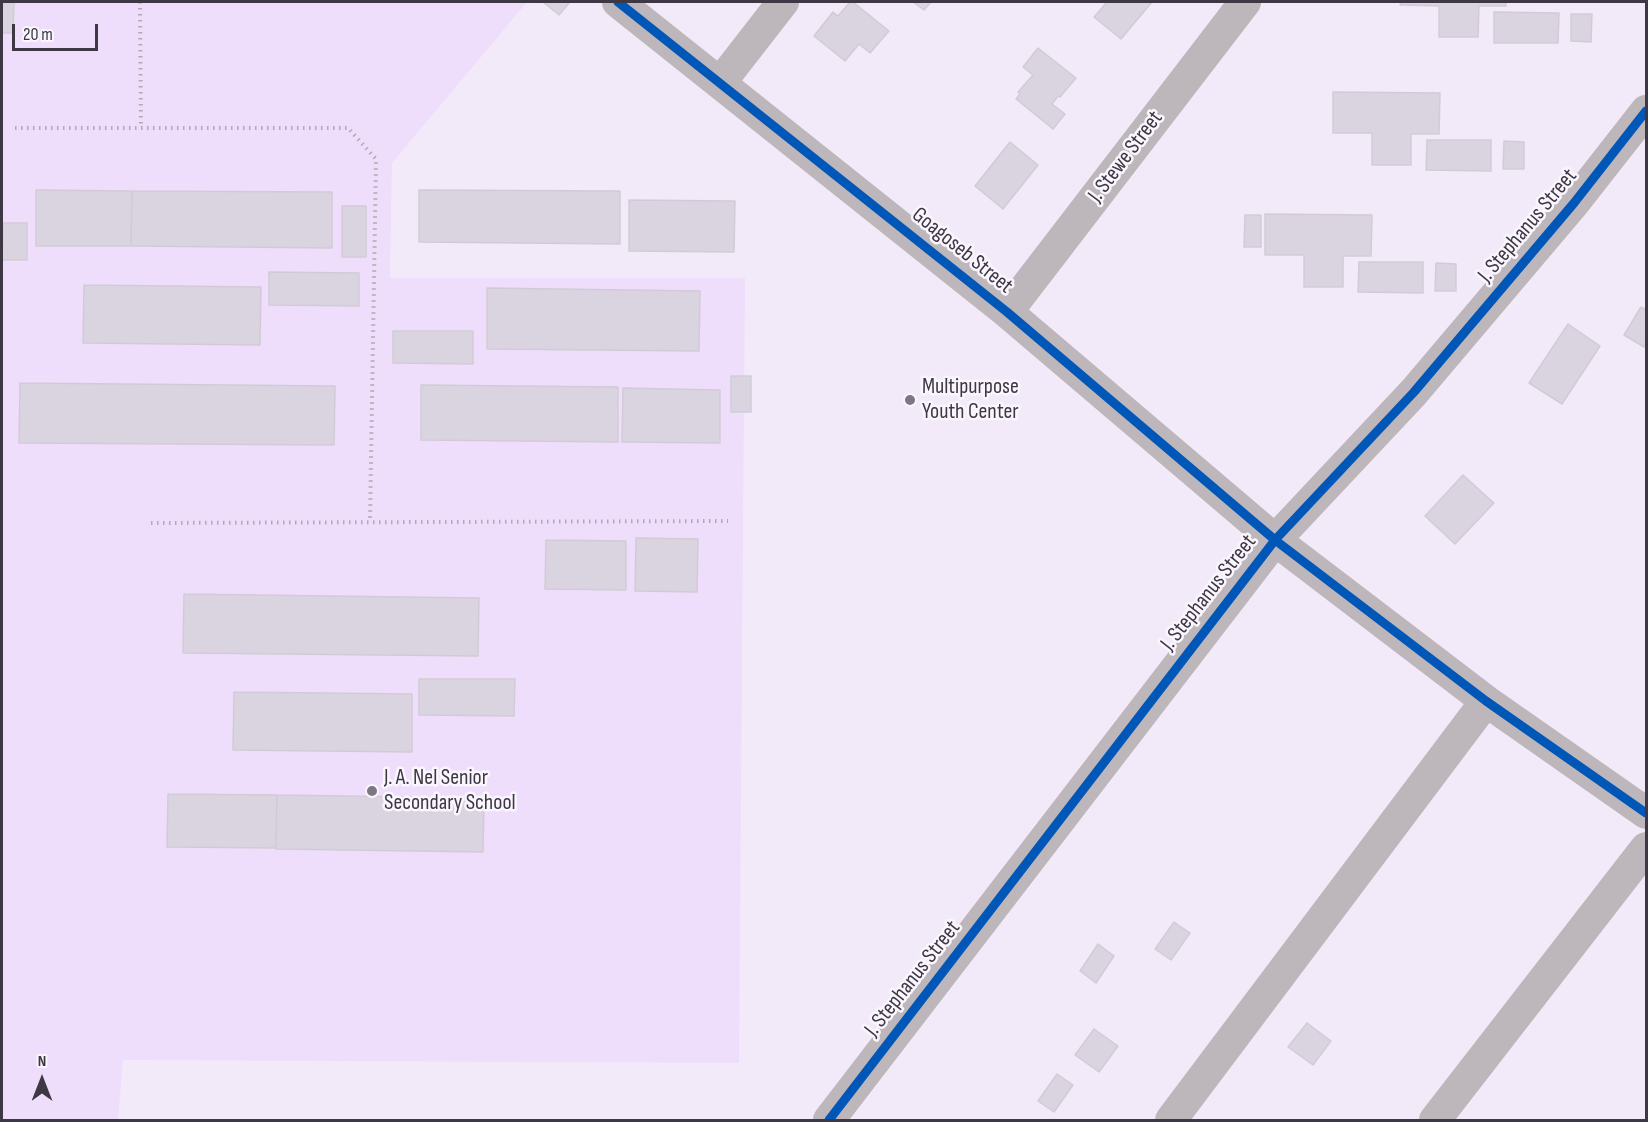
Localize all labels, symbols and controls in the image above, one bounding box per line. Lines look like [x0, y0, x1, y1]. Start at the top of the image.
scale bar [15, 12, 100, 50]
text: 20 m [23, 24, 53, 45]
street label: J. Stewe Street [1083, 106, 1169, 208]
street label: J. Stephanus Street [1473, 164, 1583, 288]
street label: Goagoseb Street [906, 202, 1018, 300]
place label: Multipurpose Youth Center [922, 374, 1019, 426]
marker: Multipurpose Youth Center [903, 393, 917, 407]
street label: J. Stephanus Street [1155, 530, 1263, 656]
place label: J. A. Nel Senior Secondary School [384, 765, 516, 816]
marker: J. A. Nel Senior Secondary School [365, 784, 379, 798]
street label: J. Stephanus Street [859, 916, 967, 1042]
north arrow [12, 1050, 72, 1110]
text: N [38, 1052, 46, 1071]

